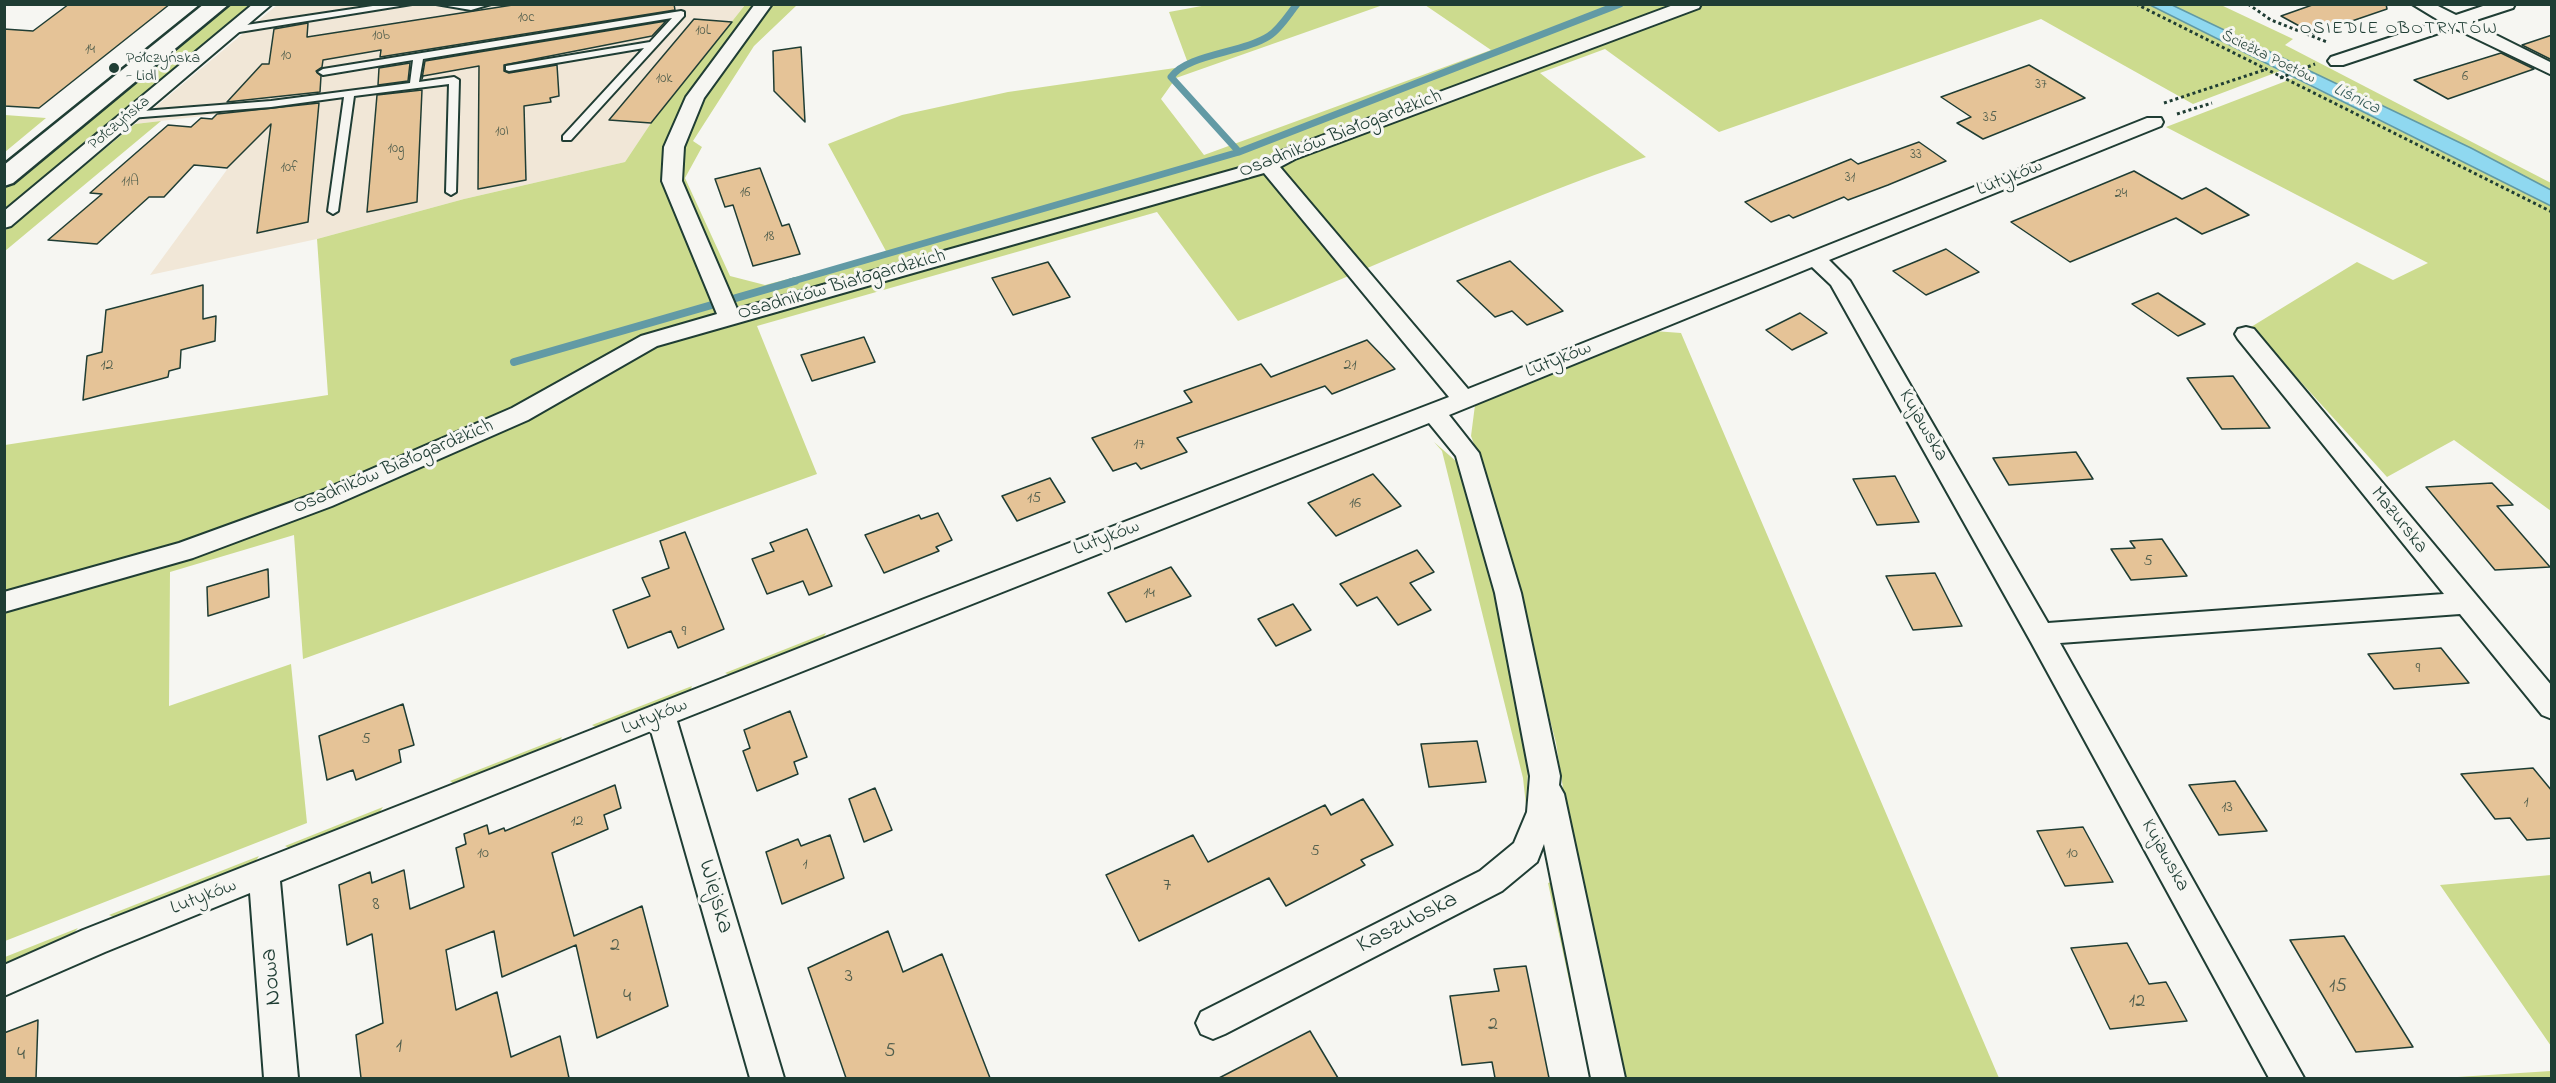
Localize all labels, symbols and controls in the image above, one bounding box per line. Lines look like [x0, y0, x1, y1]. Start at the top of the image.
house number: 10c [518, 11, 534, 27]
district label: OSIEDLE OBOTRYTÓW [2300, 19, 2498, 41]
house number: 10L [695, 24, 711, 40]
street label: Ścieżka Poetów [2218, 27, 2318, 89]
house number: 10b [372, 29, 390, 45]
house number: 14 [85, 43, 95, 59]
place label: Połczyńska - Lidl [126, 49, 200, 87]
house number: 10 [281, 49, 291, 65]
marker: Połczyńska - Lidl [107, 61, 121, 75]
house number: 6 [2462, 70, 2468, 86]
house number: 10k [656, 72, 672, 88]
house number: 37 [2035, 78, 2047, 94]
water label: Liśnica [2329, 80, 2383, 120]
street label: Osadników Białogardzkich [1236, 85, 1446, 185]
street label: Połczyńska [85, 93, 155, 155]
house number: 35 [1983, 111, 1997, 127]
house number: 10I [495, 125, 509, 141]
house number: 10g [388, 142, 404, 158]
house number: 33 [1910, 148, 1922, 164]
street label: Lutyków [1974, 155, 2046, 203]
house number: 10f [281, 161, 297, 177]
house number: 31 [1845, 171, 1855, 187]
house number: 11A [121, 175, 139, 191]
house number: 16 [740, 186, 750, 202]
house number: 24 [2115, 187, 2127, 203]
house number: 18 [763, 227, 775, 247]
street label: Osadników Białogardzkich [735, 245, 949, 327]
street label: Lutyków [1523, 337, 1595, 385]
house number: 12 [100, 356, 114, 376]
house number: 21 [1343, 356, 1357, 376]
street label: Kujawska [1892, 386, 1952, 466]
street label: Osadników Białogardzkich [290, 415, 498, 521]
house number: 17 [1133, 435, 1145, 455]
street label: Mazurska [2364, 483, 2432, 559]
house number: 15 [1027, 489, 1041, 509]
house number: 16 [1349, 494, 1361, 514]
street label: Lutyków [1071, 515, 1143, 563]
house number: 5 [2143, 552, 2153, 572]
house number: 14 [1143, 584, 1155, 604]
house number: 9 [682, 622, 686, 642]
house number: 9 [2416, 659, 2420, 679]
street label: Lutyków [619, 694, 691, 742]
house number: 5 [361, 730, 371, 750]
house number: 1 [2523, 793, 2529, 813]
house number: 13 [2221, 798, 2233, 818]
house number: 12 [570, 812, 584, 832]
street label: Kujawska [2134, 816, 2194, 896]
house number: 5 [1310, 842, 1320, 862]
house number: 10 [477, 844, 489, 864]
house number: 10 [2066, 844, 2078, 864]
house number: 1 [802, 855, 808, 875]
street label: Wiejska [690, 857, 738, 937]
street label: Lutyków [168, 874, 240, 922]
house number: 7 [1163, 875, 1171, 899]
street label: Kaszubska [1353, 886, 1463, 962]
house number: 8 [372, 894, 380, 918]
house number: 2 [610, 935, 620, 959]
street label: Nowa [256, 947, 290, 1007]
house number: 3 [845, 966, 853, 990]
house number: 15 [2329, 976, 2347, 1000]
house number: 4 [623, 986, 631, 1010]
house number: 12 [2129, 991, 2145, 1015]
house number: 2 [1488, 1014, 1498, 1038]
house number: 1 [396, 1036, 402, 1060]
house number: 5 [884, 1041, 896, 1065]
house number: 4 [17, 1044, 25, 1068]

